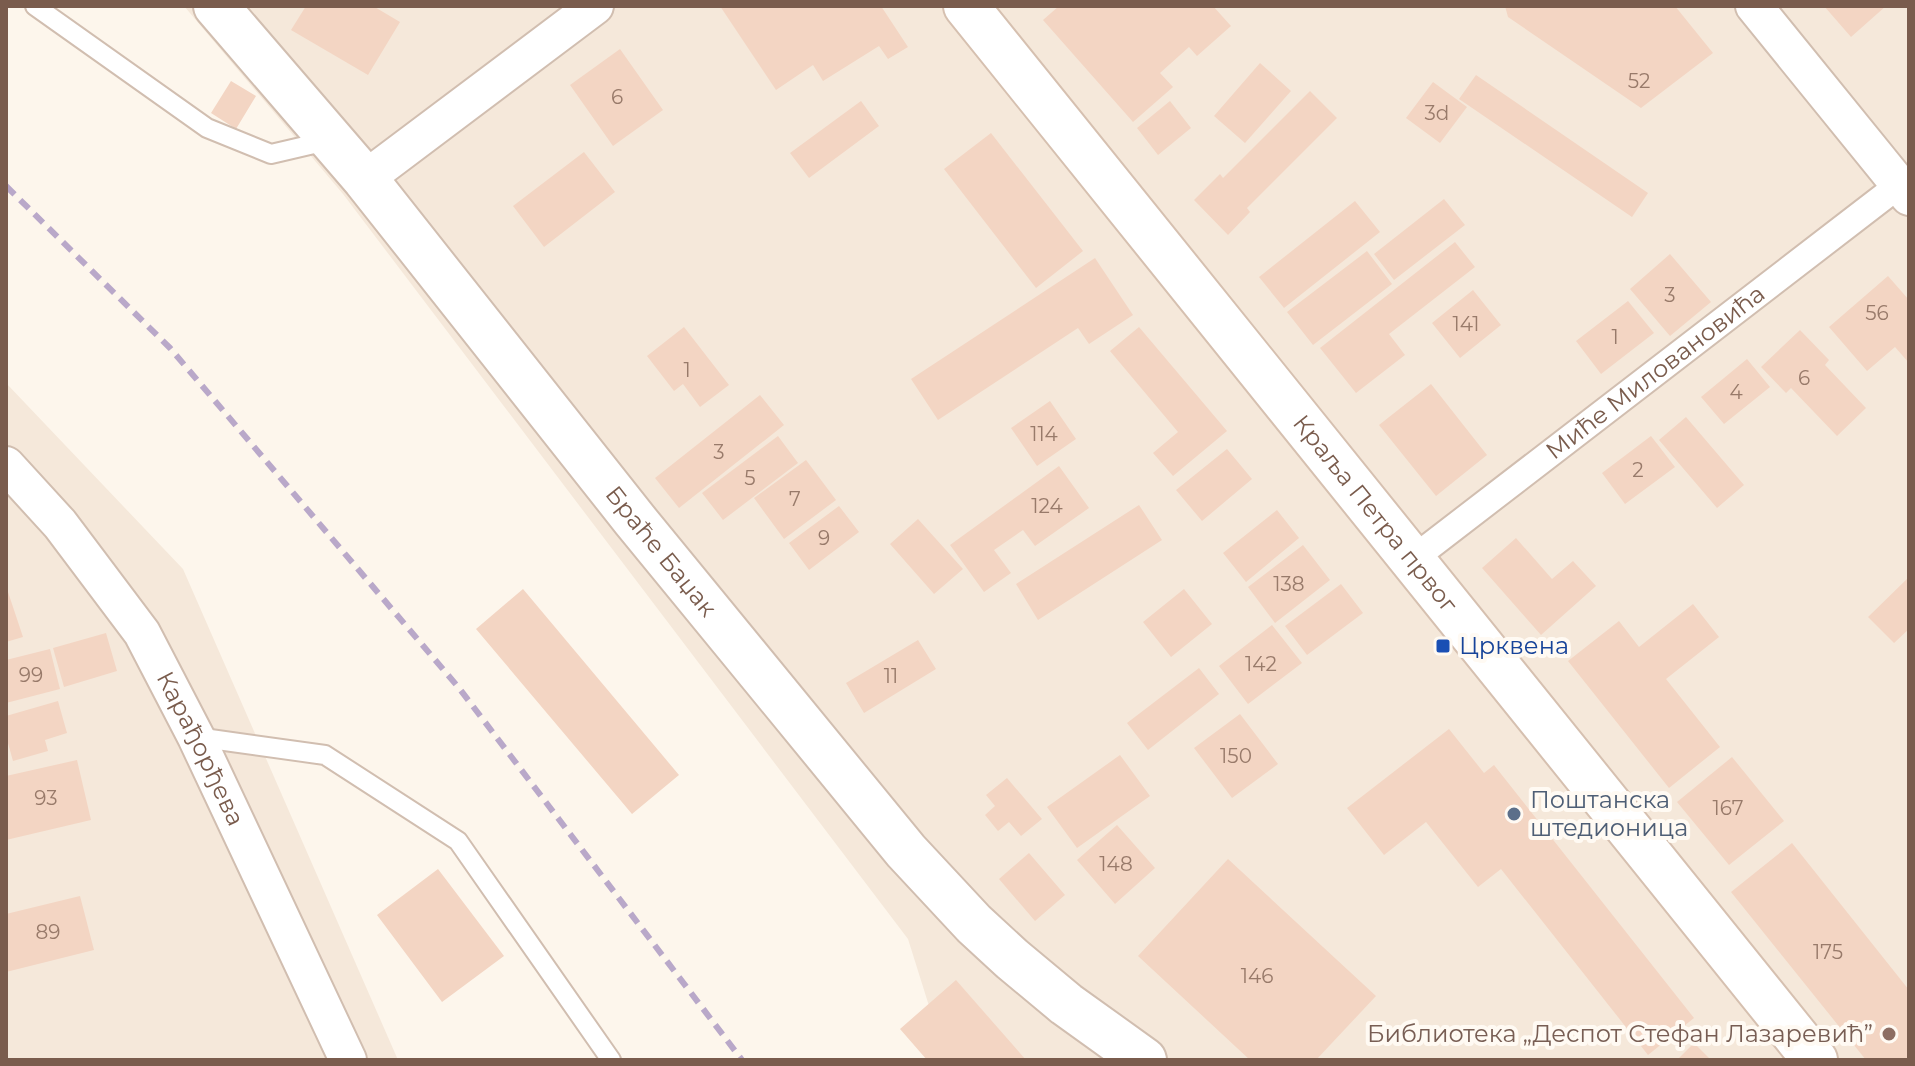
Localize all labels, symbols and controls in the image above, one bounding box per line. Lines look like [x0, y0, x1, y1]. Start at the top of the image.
house number: 52 [1628, 69, 1650, 93]
house number: 6 [611, 85, 623, 109]
house number: 3d [1425, 101, 1449, 125]
street label: Миће Миловановића [1540, 279, 1770, 465]
house number: 3 [1664, 283, 1676, 307]
house number: 56 [1865, 301, 1889, 325]
house number: 141 [1452, 312, 1480, 336]
house number: 1 [1611, 325, 1619, 349]
house number: 1 [683, 358, 691, 382]
house number: 6 [1798, 366, 1810, 390]
house number: 4 [1729, 380, 1743, 404]
street label: Краља Петра првог [1287, 409, 1464, 619]
house number: 114 [1030, 422, 1058, 446]
house number: 3 [713, 440, 725, 464]
house number: 2 [1632, 458, 1644, 482]
house number: 5 [744, 466, 756, 490]
street label: Браће Баџак [600, 480, 723, 622]
house number: 7 [789, 487, 801, 511]
house number: 124 [1031, 494, 1063, 518]
house number: 9 [818, 526, 830, 550]
house number: 138 [1273, 572, 1305, 596]
place label: Црквена [1459, 631, 1569, 660]
marker: Црквена [1434, 637, 1452, 655]
house number: 142 [1245, 652, 1277, 676]
house number: 99 [19, 663, 43, 687]
house number: 11 [884, 664, 898, 688]
street label: Карађорђева [151, 666, 251, 830]
house number: 150 [1220, 744, 1252, 768]
place label: Поштанска штедионица [1530, 785, 1688, 842]
house number: 93 [34, 786, 58, 810]
house number: 167 [1712, 796, 1744, 820]
marker: Поштанска штедионица [1505, 805, 1523, 823]
house number: 148 [1099, 852, 1133, 876]
house number: 89 [36, 920, 60, 944]
house number: 175 [1813, 940, 1843, 964]
house number: 146 [1241, 964, 1273, 988]
place label: Библиотека „Деспот Стефан Лазаревић” [1367, 1019, 1873, 1048]
marker: Библиотека „Деспот Стефан Лазаревић” [1880, 1025, 1898, 1043]

